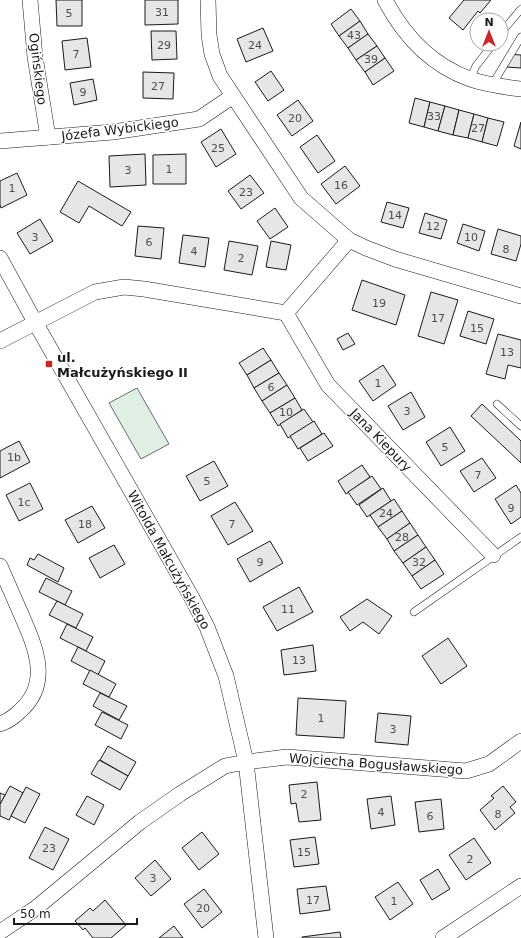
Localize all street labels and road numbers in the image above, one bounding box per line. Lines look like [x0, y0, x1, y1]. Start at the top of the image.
street label: Ogińskiego [26, 32, 50, 106]
street label: Józefa Wybickiego [60, 114, 179, 144]
street label: Jana Kiepury [346, 405, 415, 475]
street label: Witolda Małcużyńskiego [125, 488, 213, 632]
street label: Wojciecha Bogusławskiego [288, 750, 464, 778]

